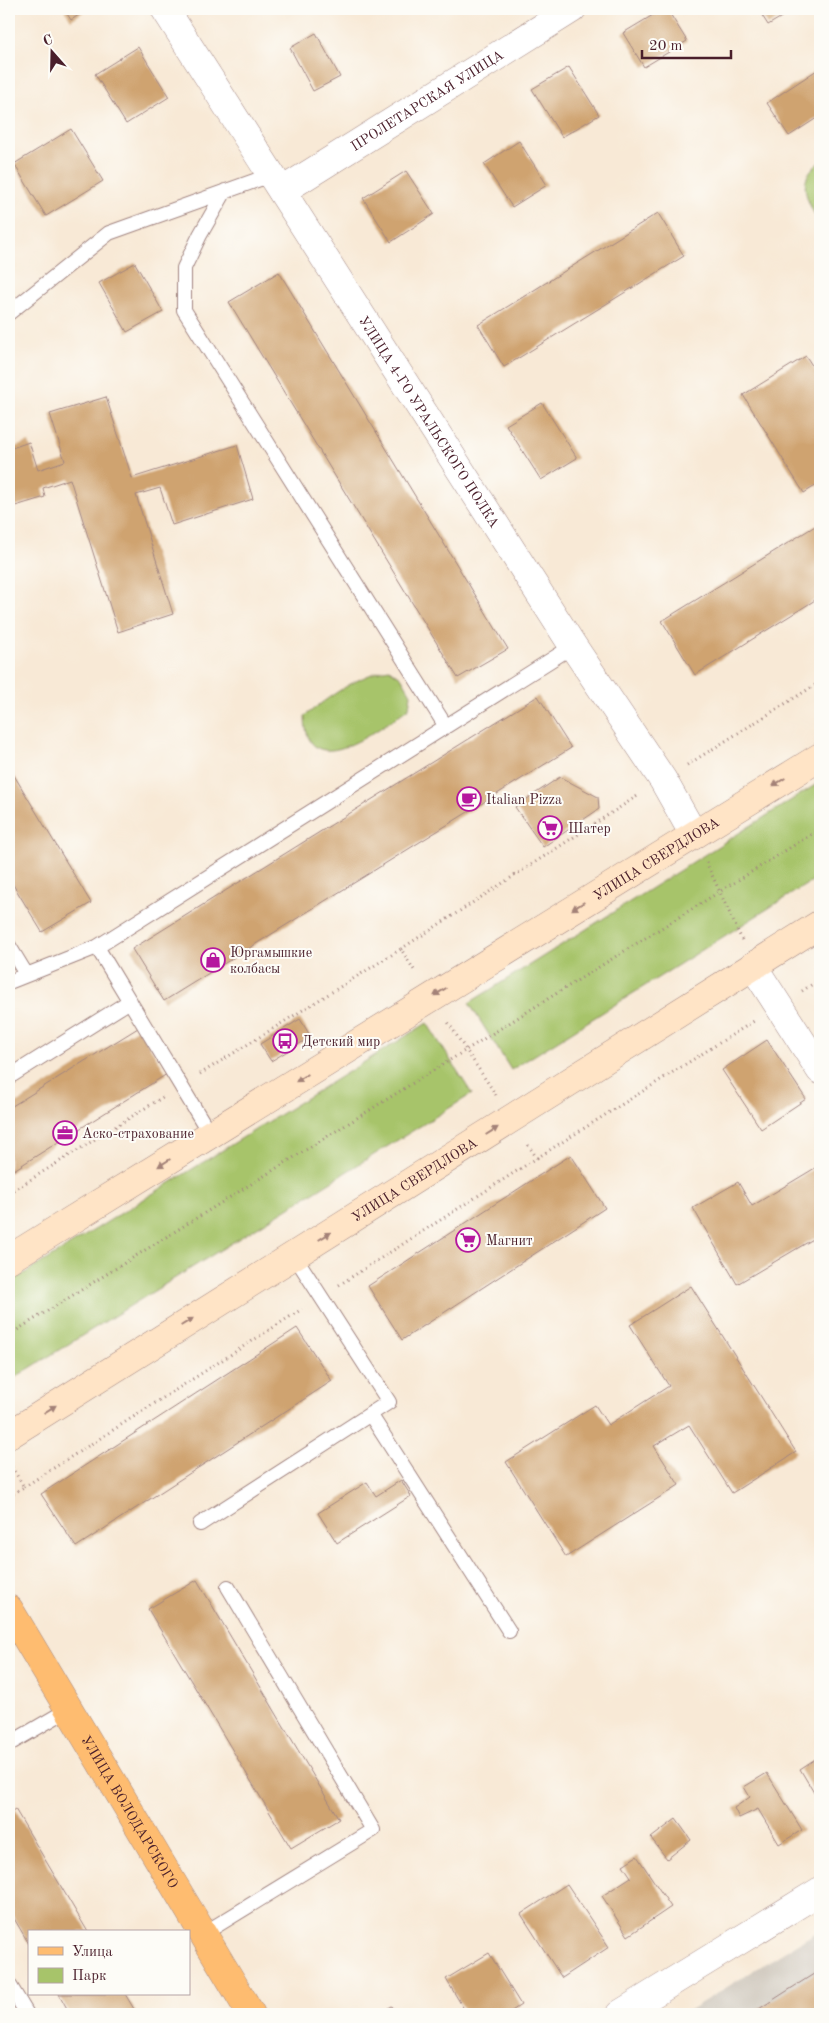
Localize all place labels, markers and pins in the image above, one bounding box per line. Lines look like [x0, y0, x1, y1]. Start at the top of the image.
cafe icon: Italian Pizza [456, 786, 482, 812]
place label: Italian Pizza [486, 793, 562, 807]
supermarket icon: Шатер [537, 815, 563, 841]
place label: Шатер [568, 822, 611, 836]
place label: Юргамышкие колбасы [230, 946, 312, 976]
shop icon: Юргамышкие колбасы [200, 947, 226, 973]
bus stop icon: Детский мир [272, 1028, 298, 1054]
place label: Детский мир [302, 1035, 380, 1049]
office icon: Аско-страхование [52, 1120, 78, 1146]
place label: Аско-страхование [82, 1127, 194, 1141]
supermarket icon: Магнит [455, 1227, 481, 1253]
place label: Магнит [486, 1234, 533, 1248]

